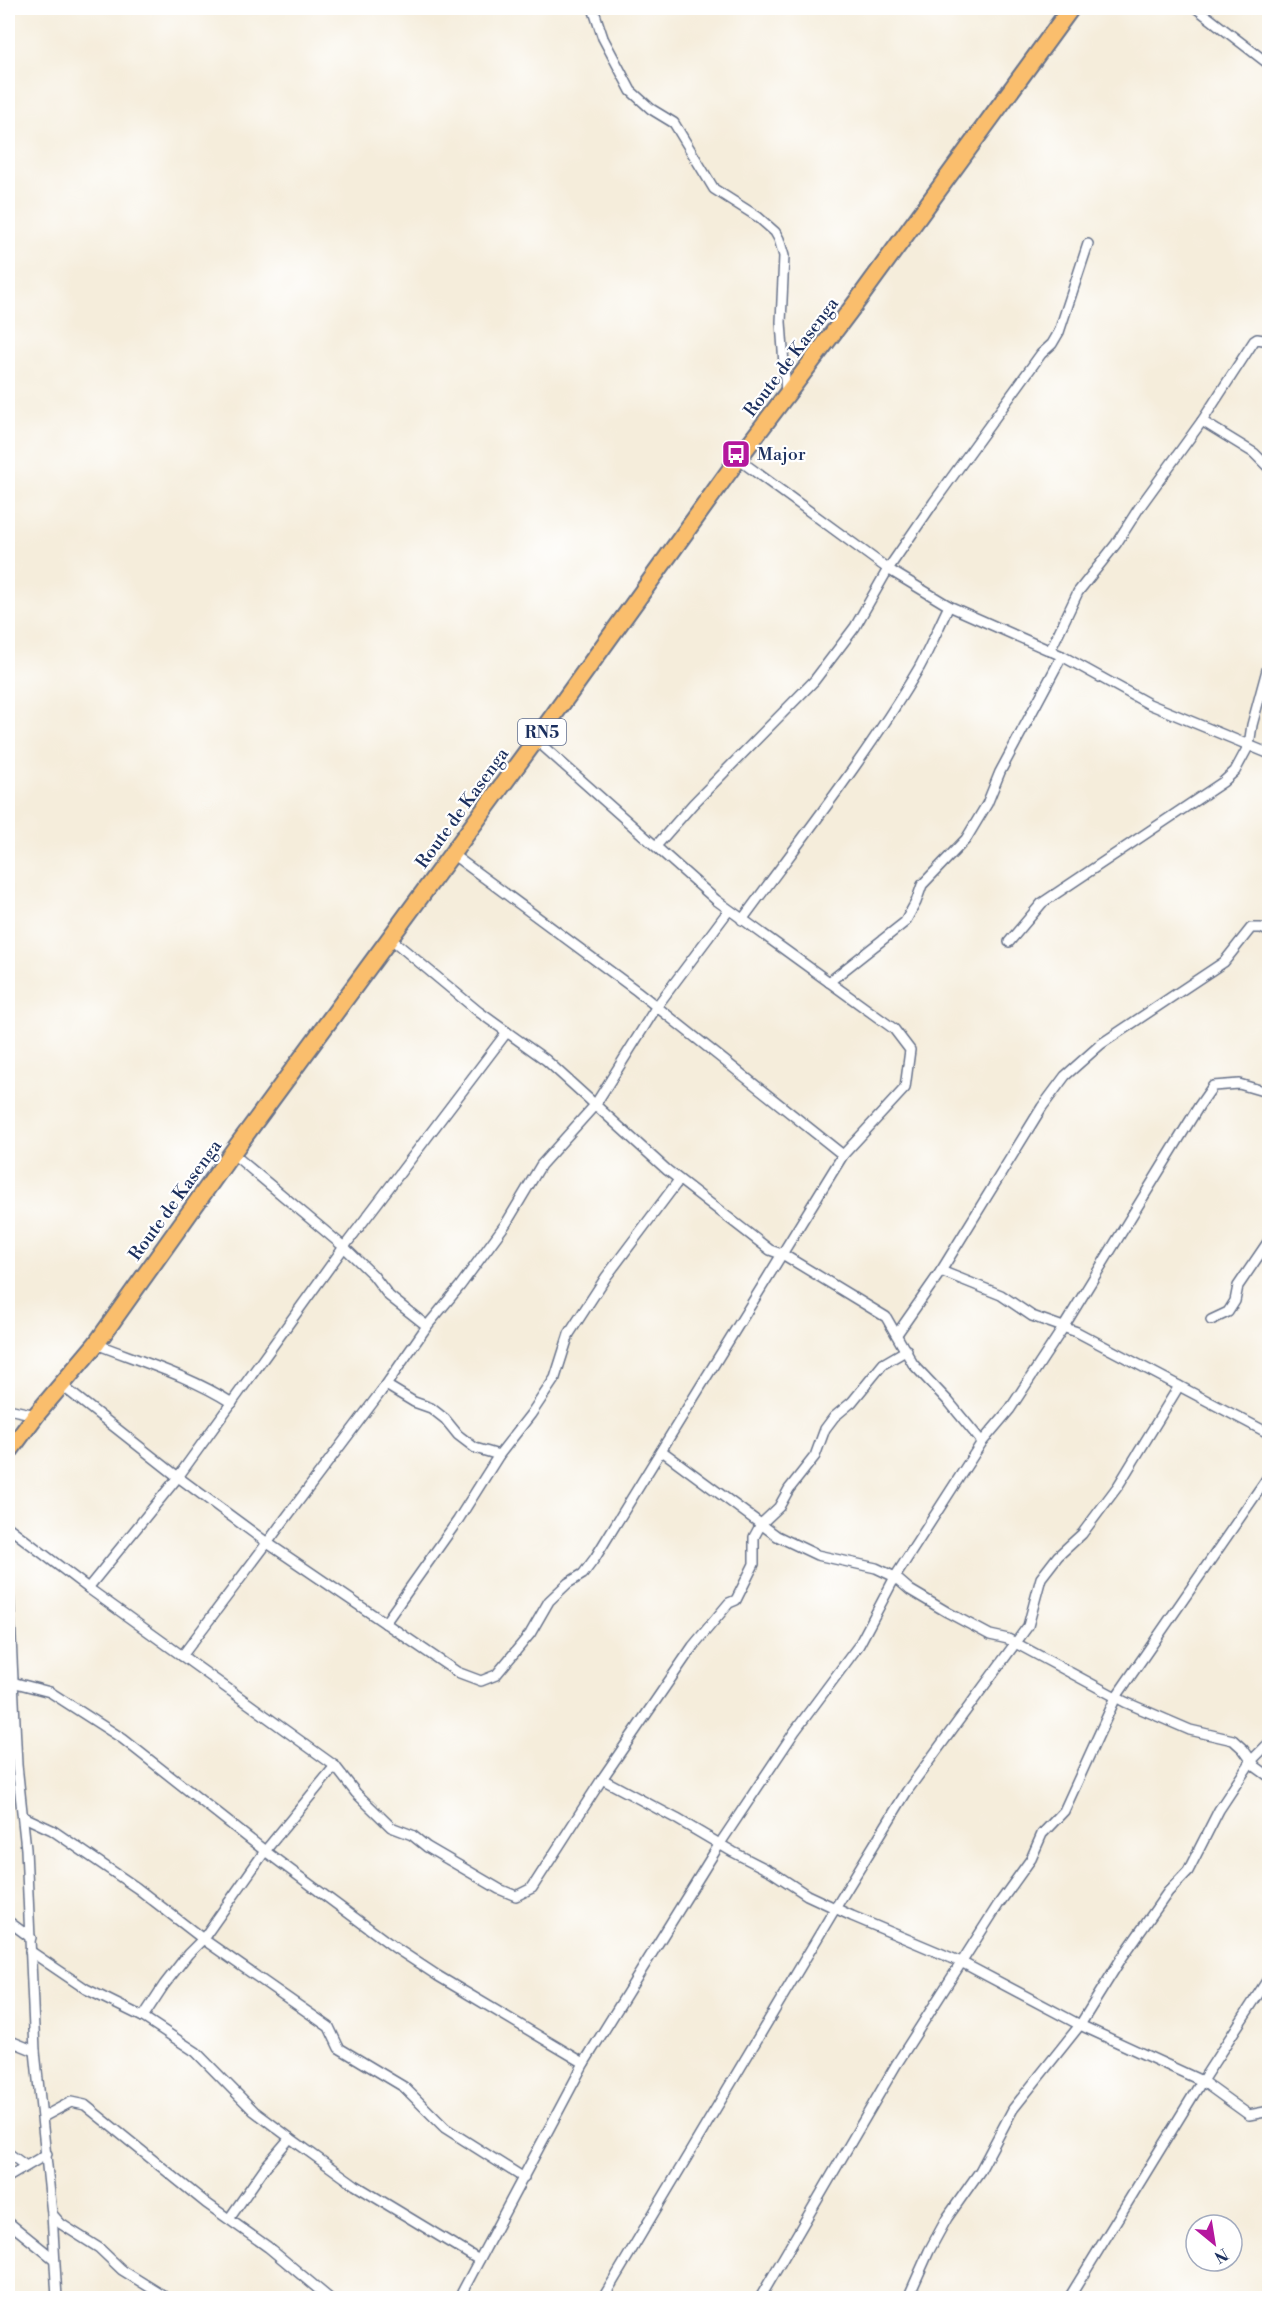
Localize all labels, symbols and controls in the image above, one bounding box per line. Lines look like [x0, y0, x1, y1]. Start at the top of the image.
street label: Route de Kasenga [739, 292, 844, 422]
bus stop icon: Major [720, 438, 752, 470]
place label: Major [757, 443, 806, 466]
road number: RN5 [518, 719, 566, 745]
street label: Route de Kasenga [411, 743, 514, 873]
street label: Route de Kasenga [124, 1135, 227, 1265]
north arrow [1184, 2213, 1244, 2273]
text: N [1210, 2243, 1231, 2267]

